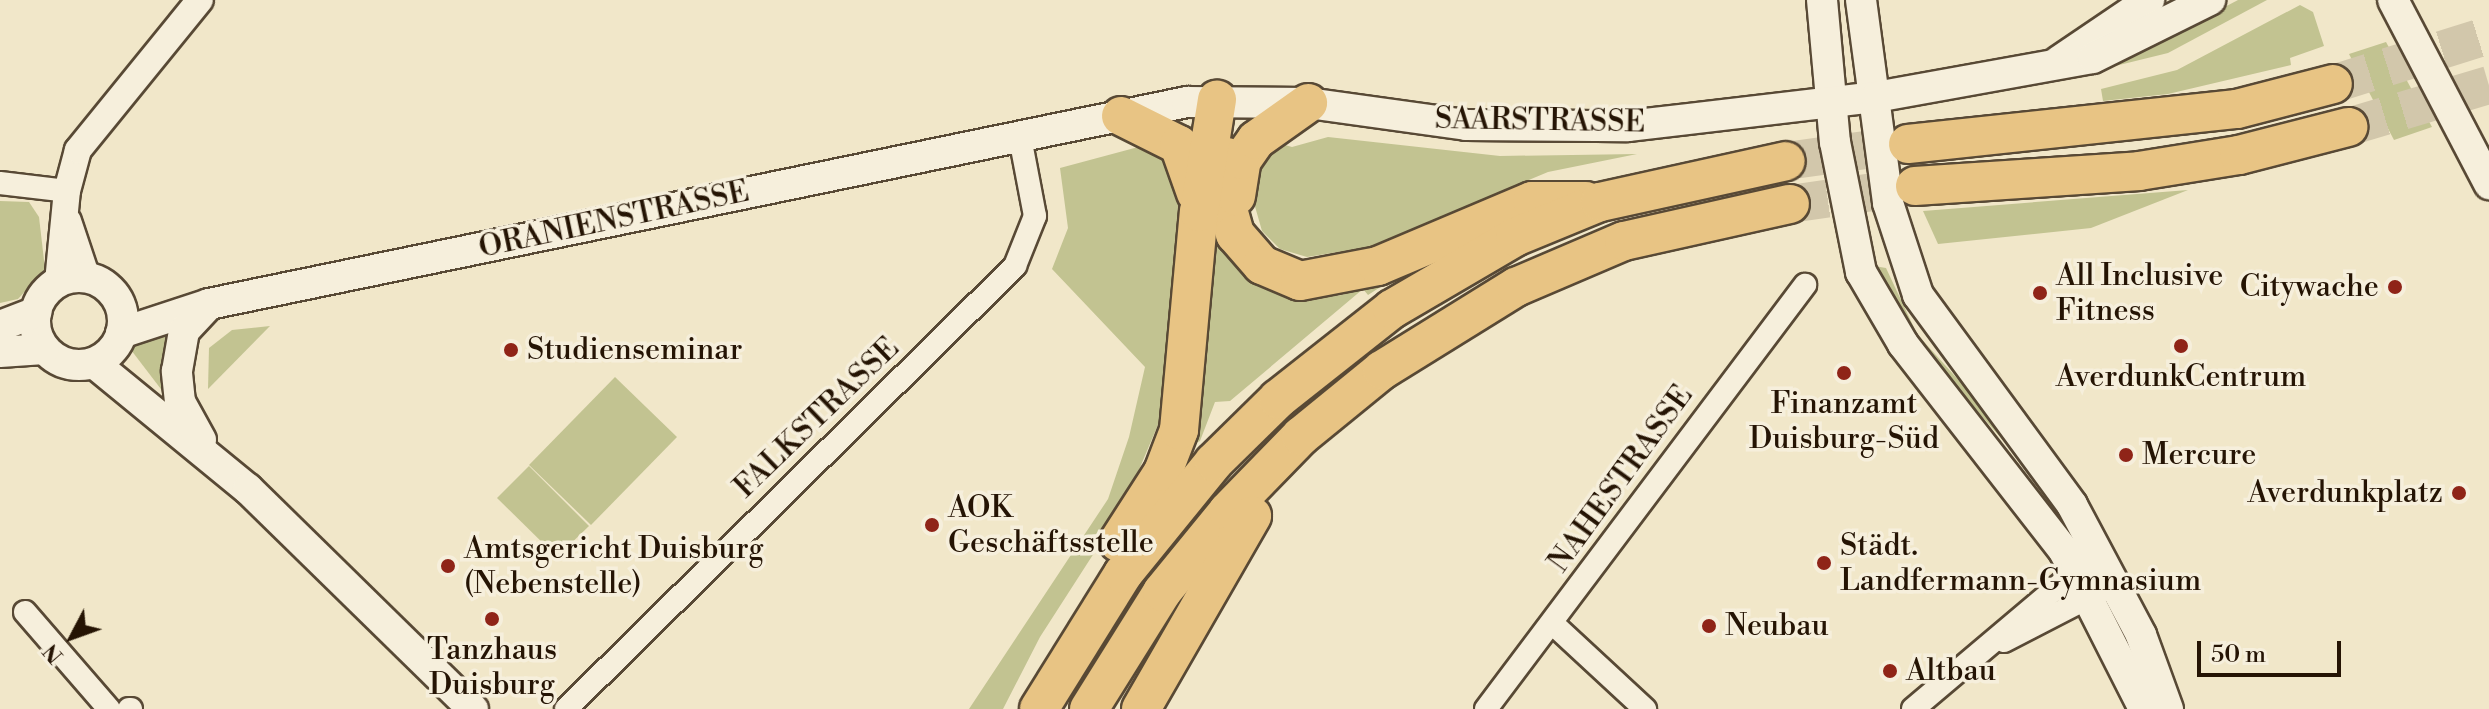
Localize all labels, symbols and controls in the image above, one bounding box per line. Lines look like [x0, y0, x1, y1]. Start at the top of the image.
street label: SAARSTRASSE [1434, 101, 1646, 141]
street label: ORANIENSTRASSE [476, 174, 752, 266]
place label: All Inclusive Fitness [2056, 258, 2223, 328]
place label: Citywache [2240, 269, 2379, 305]
marker: Citywache [2386, 278, 2404, 296]
marker: All Inclusive Fitness [2031, 284, 2049, 302]
street label: FALKSTRASSE [727, 330, 907, 506]
place label: Studienseminar [527, 332, 742, 368]
marker: AverdunkCentrum [2172, 337, 2190, 355]
marker: Studienseminar [502, 341, 520, 359]
place label: AverdunkCentrum [2056, 359, 2306, 395]
marker: Finanzamt Duisburg-Süd [1835, 364, 1853, 382]
street label: NAHESTRASSE [1541, 379, 1701, 579]
place label: Finanzamt Duisburg-Süd [1749, 386, 1939, 456]
place label: Mercure [2142, 437, 2256, 473]
marker: Mercure [2117, 446, 2135, 464]
place label: Averdunkplatz [2247, 475, 2443, 511]
marker: Averdunkplatz [2450, 484, 2468, 502]
place label: AOK Geschäftsstelle [948, 490, 1154, 560]
marker: AOK Geschäftsstelle [923, 516, 941, 534]
place label: Städt. Landfermann-Gymnasium [1840, 528, 2201, 598]
place label: Amtsgericht Duisburg (Nebenstelle) [464, 531, 764, 602]
marker: Städt. Landfermann-Gymnasium [1815, 554, 1833, 572]
marker: Amtsgericht Duisburg (Nebenstelle) [439, 557, 457, 575]
north arrow [32, 597, 112, 677]
place label: Neubau [1725, 608, 1829, 644]
marker: Tanzhaus Duisburg [483, 610, 501, 628]
marker: Neubau [1700, 617, 1718, 635]
scale bar [2201, 625, 2345, 675]
place label: Tanzhaus Duisburg [427, 632, 557, 702]
text: N [38, 638, 69, 668]
text: 50 m [2211, 640, 2266, 670]
place label: Altbau [1906, 653, 1996, 689]
marker: Altbau [1881, 662, 1899, 680]

